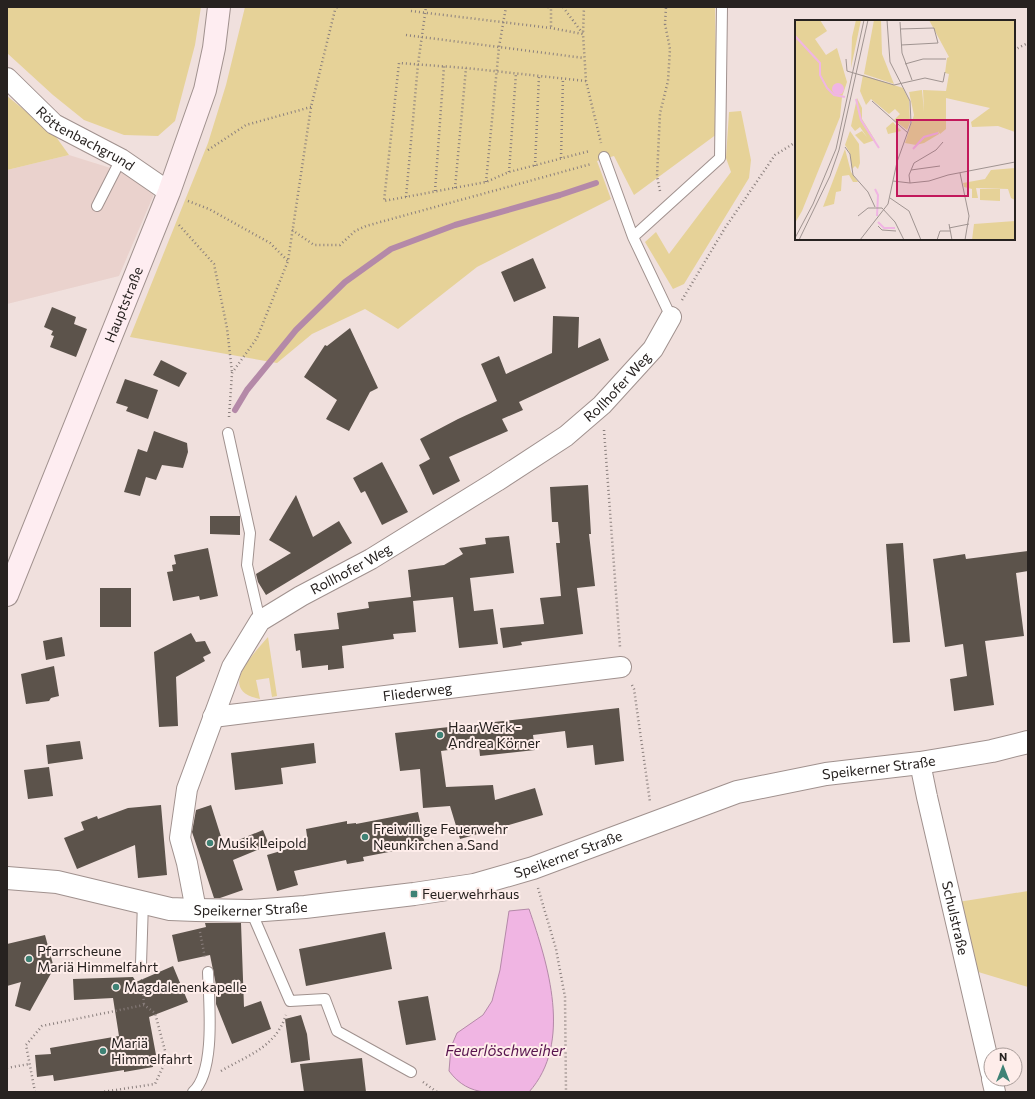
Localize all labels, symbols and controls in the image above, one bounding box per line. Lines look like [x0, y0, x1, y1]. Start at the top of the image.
inset map [795, 20, 1015, 240]
street label: Röttenbachgrund [33, 102, 138, 174]
street label: Hauptstraße [100, 264, 146, 345]
street label: Rollhofer Weg [580, 348, 654, 425]
street label: Rollhofer Weg [307, 539, 395, 598]
street label: Fliederweg [382, 679, 453, 704]
place label: HaarWerk - Andrea Körner [448, 718, 541, 751]
marker: HaarWerk - Andrea Körner [435, 730, 445, 740]
street label: Speikerner Straße [821, 752, 937, 782]
place label: Freiwillige Feuerwehr Neunkirchen a.Sand [373, 820, 508, 853]
street label: Speikerner Straße [512, 827, 624, 881]
marker: Freiwillige Feuerwehr Neunkirchen a.Sand [360, 832, 370, 842]
place label: Musik Leipold [218, 834, 307, 851]
marker: Musik Leipold [205, 838, 215, 848]
street label: Schulstraße [939, 879, 972, 957]
place label: Feuerwehrhaus [422, 885, 519, 902]
marker: Feuerwehrhaus [409, 889, 419, 899]
street label: Speikerner Straße [194, 898, 308, 919]
place label: Pfarrscheune Mariä Himmelfahrt [37, 942, 159, 975]
marker: Pfarrscheune Mariä Himmelfahrt [24, 954, 34, 964]
place label: Magdalenenkapelle [124, 978, 247, 995]
marker: Magdalenenkapelle [111, 982, 121, 992]
place label: Mariä Himmelfahrt [111, 1034, 193, 1067]
water label: Feuerlöschweiher [445, 1041, 566, 1059]
marker: Mariä Himmelfahrt [98, 1046, 108, 1056]
north arrow [983, 1047, 1023, 1087]
text: N [999, 1050, 1007, 1063]

